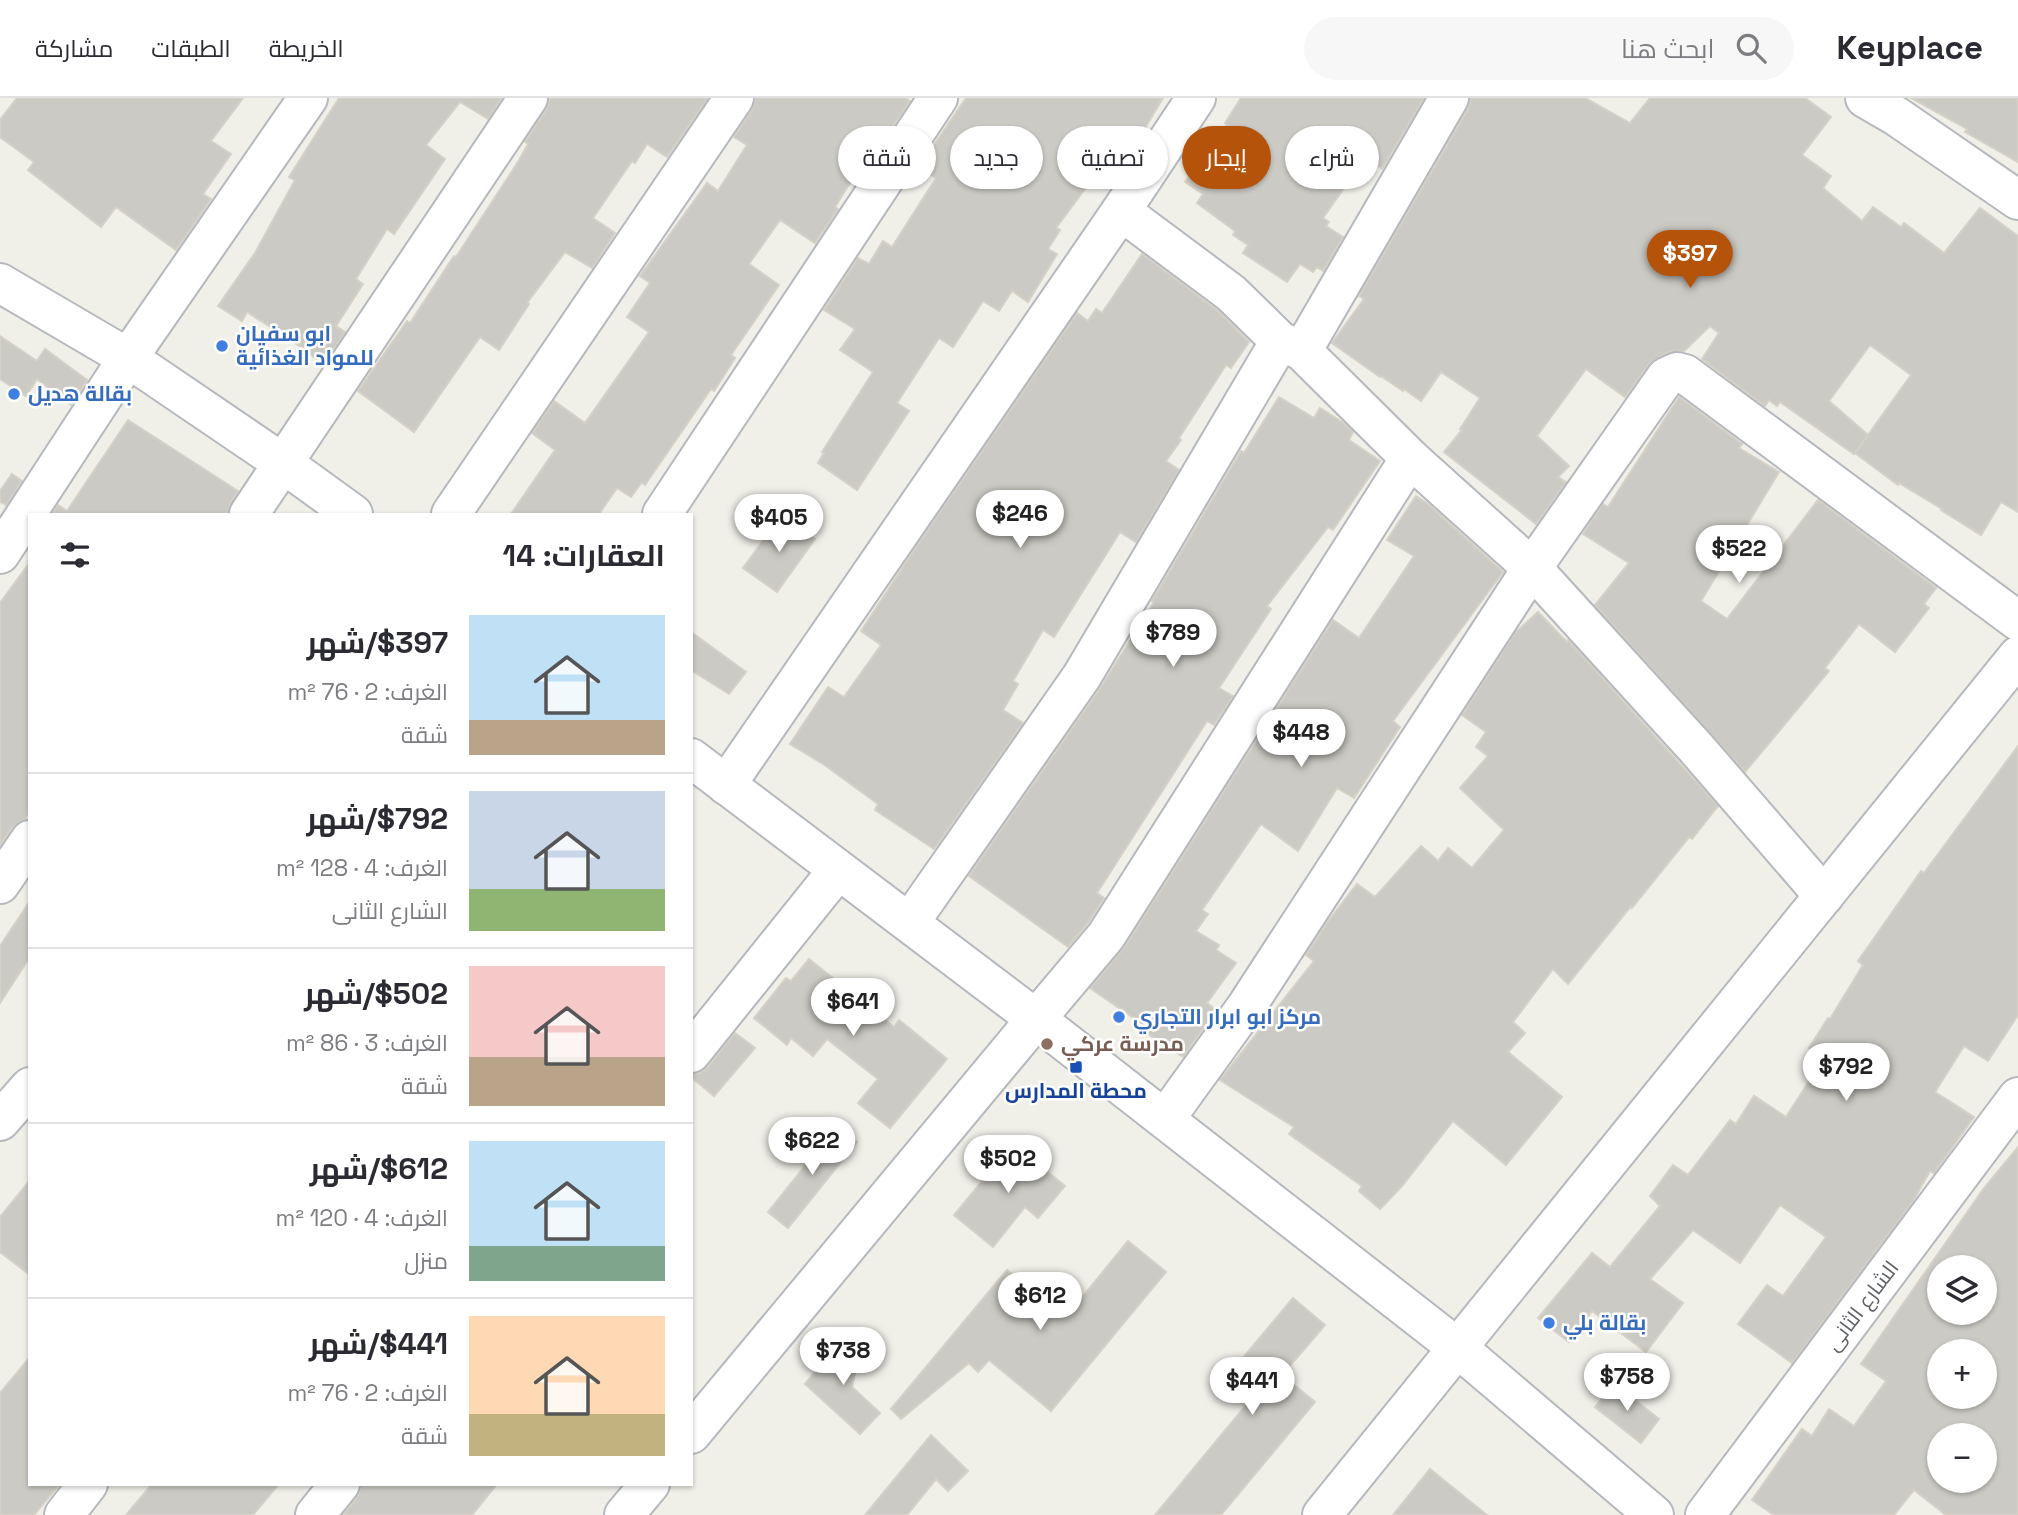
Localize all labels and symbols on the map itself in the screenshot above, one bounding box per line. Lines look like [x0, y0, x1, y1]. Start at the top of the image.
pin: $397 [1649, 230, 1731, 290]
place label: ابو سفيان للمواد الغذائية [236, 320, 374, 371]
marker: ابو سفيان للمواد الغذائية [214, 338, 230, 354]
place label: بقالة هديل [28, 380, 132, 407]
marker: بقالة هديل [6, 386, 22, 402]
pin: $246 [979, 490, 1061, 550]
pin: $405 [738, 494, 820, 554]
pin: $522 [1698, 526, 1780, 585]
pin: $789 [1132, 610, 1214, 669]
pin: $448 [1260, 710, 1342, 769]
pin: $641 [812, 978, 894, 1038]
place label: مركز ابو ابرار التجاري [1133, 1003, 1321, 1034]
marker: مركز ابو ابرار التجاري [1111, 1009, 1127, 1025]
place label: مدرسة عركي [1061, 1030, 1184, 1061]
marker: مدرسة عركي [1039, 1036, 1055, 1052]
pin: $792 [1805, 1044, 1887, 1103]
marker: محطة المدارس [1068, 1059, 1084, 1075]
place label: محطة المدارس [1005, 1077, 1147, 1104]
pin: $622 [771, 1118, 853, 1177]
pin: $502 [967, 1136, 1049, 1195]
street label: الشارع الثانى [1819, 1255, 1905, 1357]
pin: $612 [999, 1272, 1081, 1332]
place label: بقالة بلي [1563, 1309, 1646, 1340]
marker: بقالة بلي [1541, 1315, 1557, 1331]
pin: $738 [802, 1328, 884, 1387]
pin: $758 [1586, 1354, 1668, 1413]
pin: $441 [1211, 1358, 1293, 1417]

